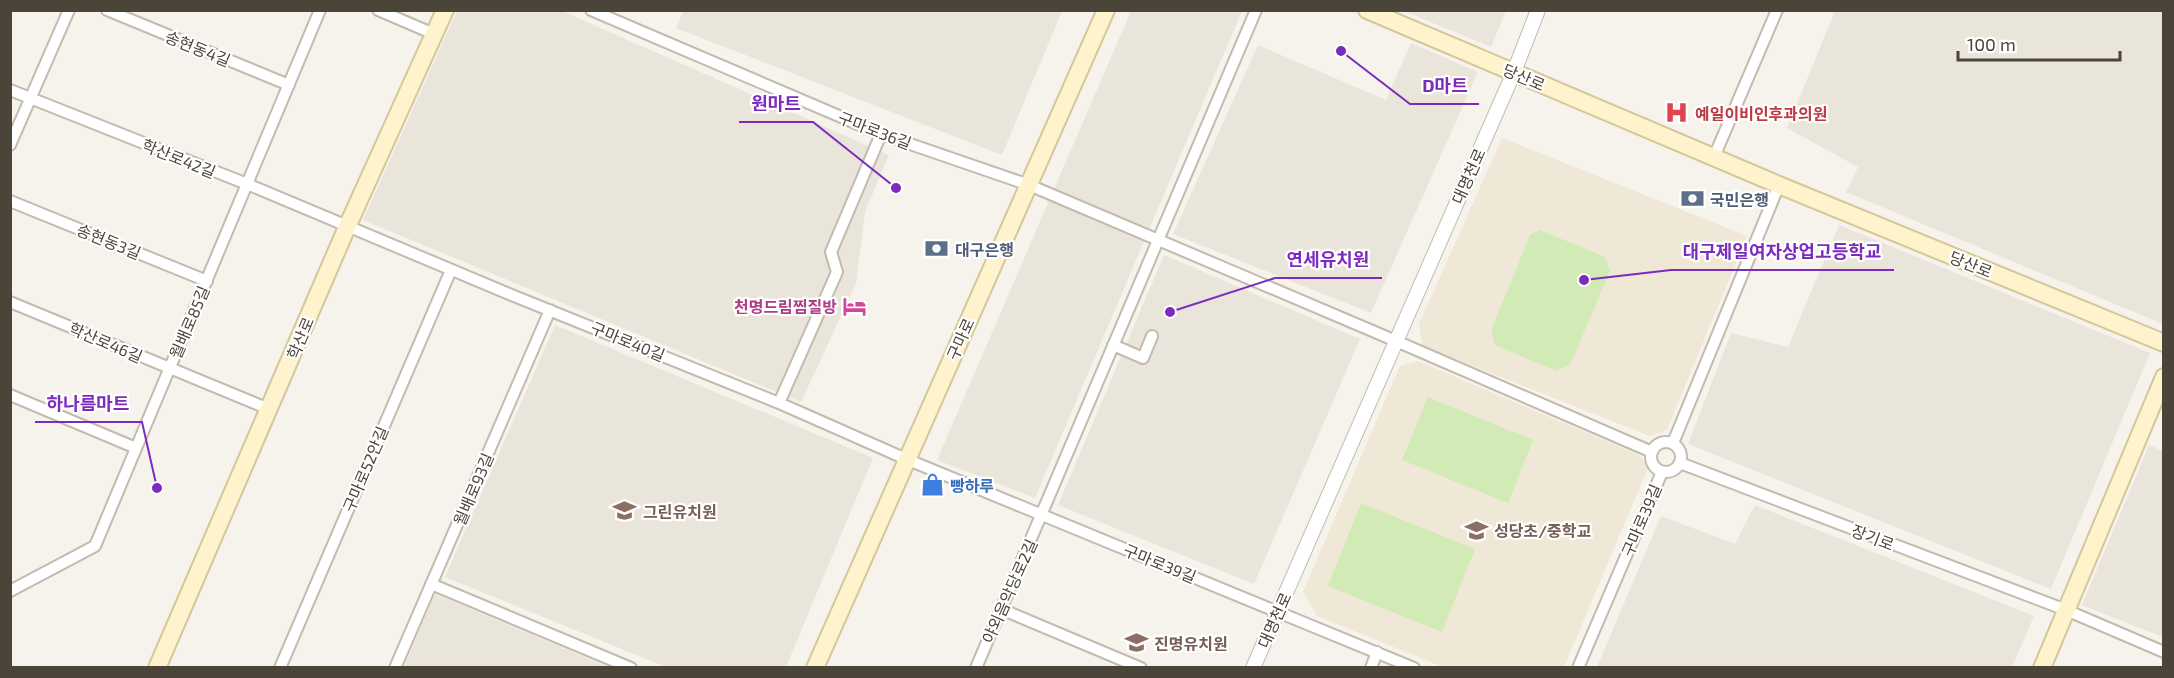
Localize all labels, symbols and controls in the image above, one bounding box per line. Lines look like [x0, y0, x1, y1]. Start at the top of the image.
scale bar [1958, 24, 2120, 62]
street label: 송현동4길 [163, 26, 233, 70]
text: 100 m [1967, 33, 2016, 55]
street label: 당산로 [1500, 60, 1548, 94]
callout: D마트 [1410, 68, 1479, 104]
text: D마트 [1422, 74, 1468, 96]
callout: 원마트 [739, 86, 813, 122]
text: 원마트 [751, 92, 801, 114]
hospital icon: 예일이비인후과의원 [1664, 100, 1690, 126]
place label: 예일이비인후과의원 [1695, 104, 1827, 123]
street label: 구마로36길 [836, 107, 914, 153]
street label: 학산로42길 [139, 135, 219, 181]
street label: 대명천로 [1447, 145, 1489, 207]
bank icon: 국민은행 [1679, 186, 1705, 212]
place label: 국민은행 [1710, 190, 1769, 209]
street label: 송현동3길 [74, 219, 144, 263]
callout: 대구제일여자상업고등학교 [1671, 234, 1894, 270]
bank icon: 대구은행 [924, 236, 950, 262]
place label: 대구은행 [955, 240, 1014, 259]
text: 대구제일여자상업고등학교 [1683, 240, 1881, 262]
callout: 연세유치원 [1275, 242, 1382, 278]
street label: 당산로 [1947, 247, 1995, 281]
text: 연세유치원 [1287, 248, 1369, 270]
street label: 월배로85길 [165, 283, 213, 361]
hotel icon: 천명드림찜질방 [842, 293, 868, 319]
place label: 천명드림찜질방 [734, 297, 837, 316]
street label: 학산로 [283, 314, 317, 362]
street label: 구마로 [942, 315, 978, 363]
street label: 학산로46길 [66, 318, 146, 366]
street label: 구마로40길 [588, 318, 668, 364]
callout: 하나름마트 [35, 386, 142, 422]
text: 하나름마트 [47, 392, 129, 414]
street label: 구마로52안길 [338, 423, 392, 515]
street label: 월배로93길 [449, 450, 497, 528]
shop icon: 빵하루 [919, 472, 945, 498]
place label: 빵하루 [950, 476, 994, 495]
street label: 구마로39길 [1617, 481, 1665, 559]
school or university icon: 그린유치원 [612, 498, 638, 524]
place label: 그린유치원 [643, 502, 717, 521]
school or university icon: 성당초/중학교 [1463, 517, 1489, 543]
street label: 장기로 [1849, 520, 1897, 554]
place label: 성당초/중학교 [1494, 521, 1591, 540]
street label: 야외음악당로2길 [978, 536, 1040, 646]
street label: 구마로39길 [1121, 540, 1199, 586]
street label: 대명천로 [1253, 589, 1295, 651]
school or university icon: 진명유치원 [1123, 630, 1149, 656]
place label: 진명유치원 [1154, 634, 1228, 653]

